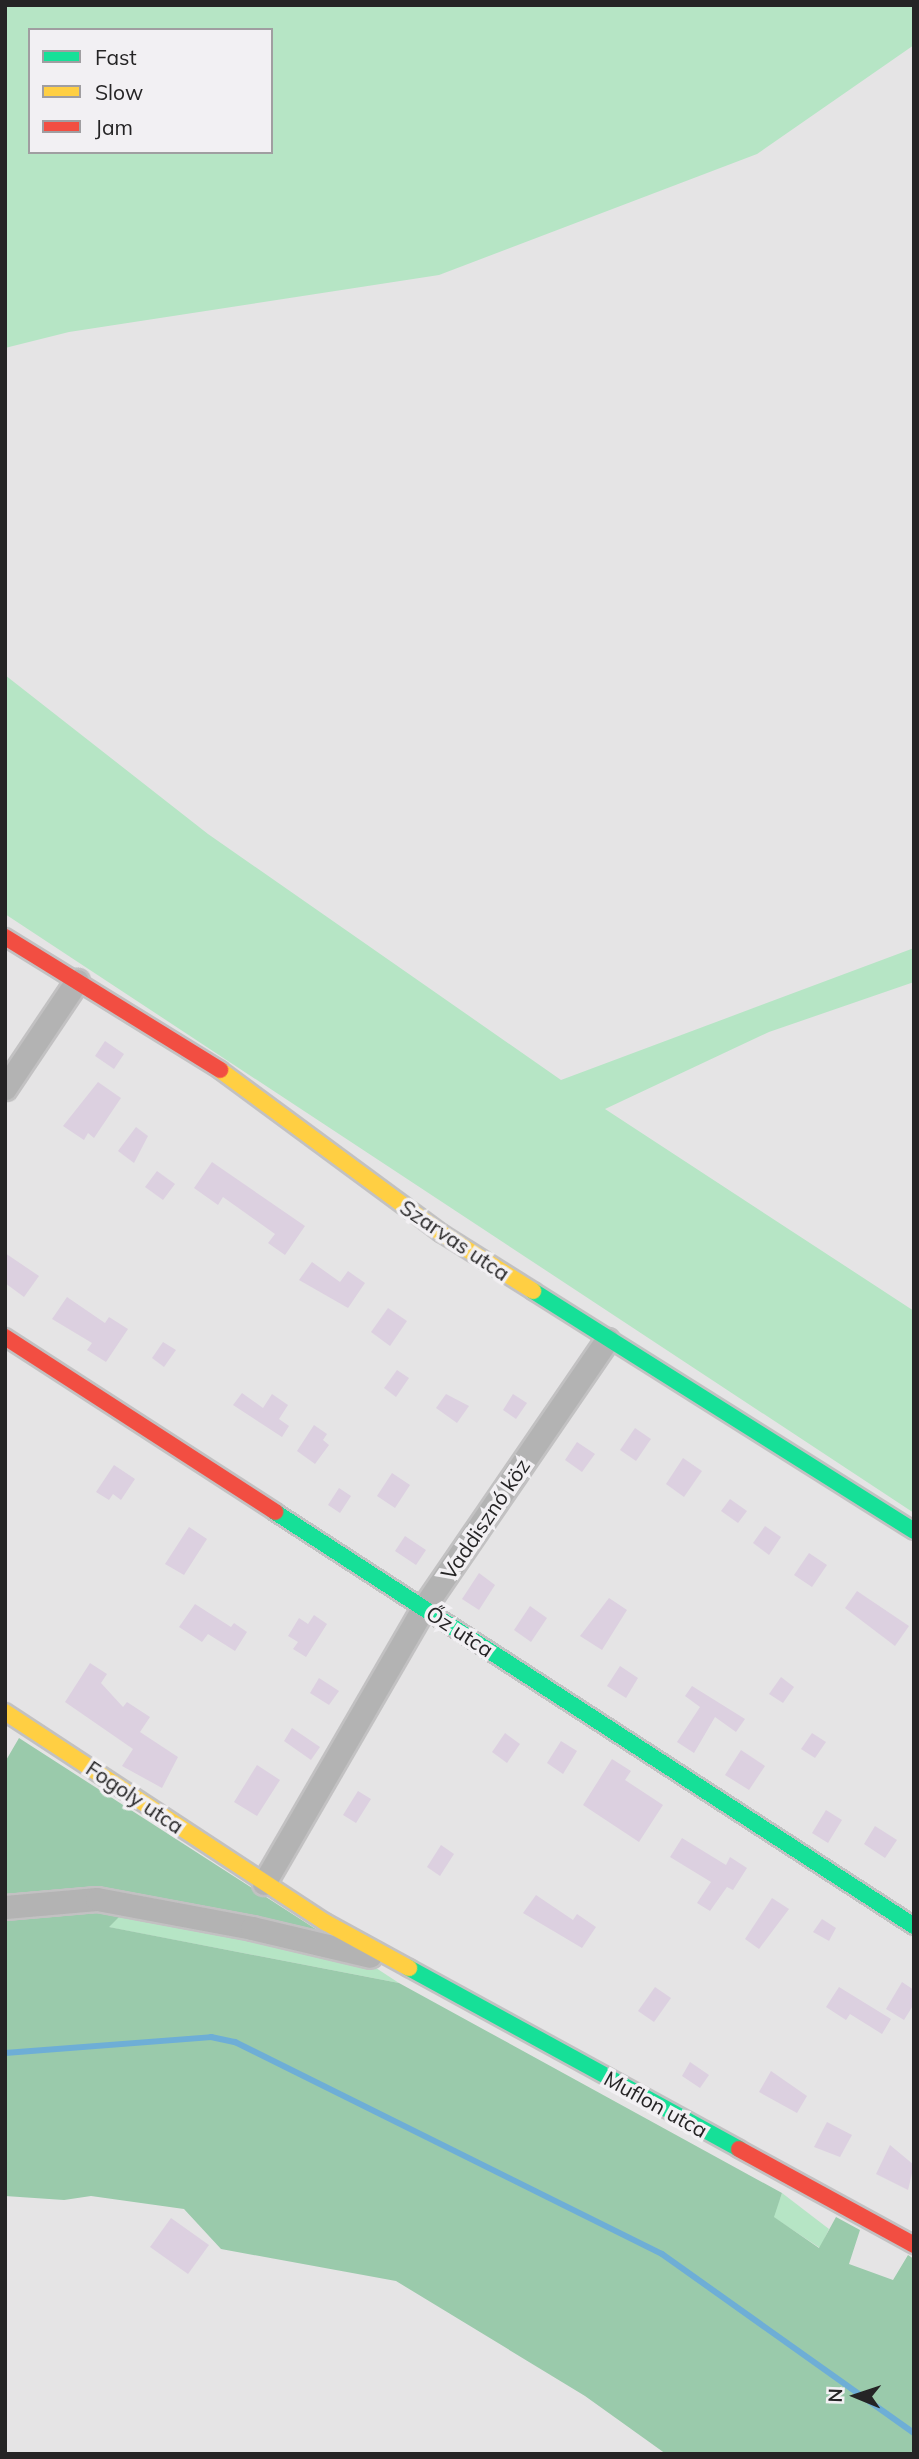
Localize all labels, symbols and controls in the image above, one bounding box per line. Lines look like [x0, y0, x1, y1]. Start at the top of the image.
legend [28, 28, 273, 154]
text: Fast [95, 44, 137, 70]
text: Slow [95, 79, 143, 105]
text: Jam [95, 114, 133, 140]
street label: Szarvas utca [396, 1194, 514, 1286]
street label: Vaddisznó köz [435, 1454, 535, 1584]
street label: Őz utca [422, 1600, 498, 1662]
street label: Fogoly utca [82, 1755, 188, 1839]
street label: Muflon utca [600, 2065, 712, 2143]
north arrow [821, 2361, 891, 2431]
text: N [823, 2388, 847, 2403]

